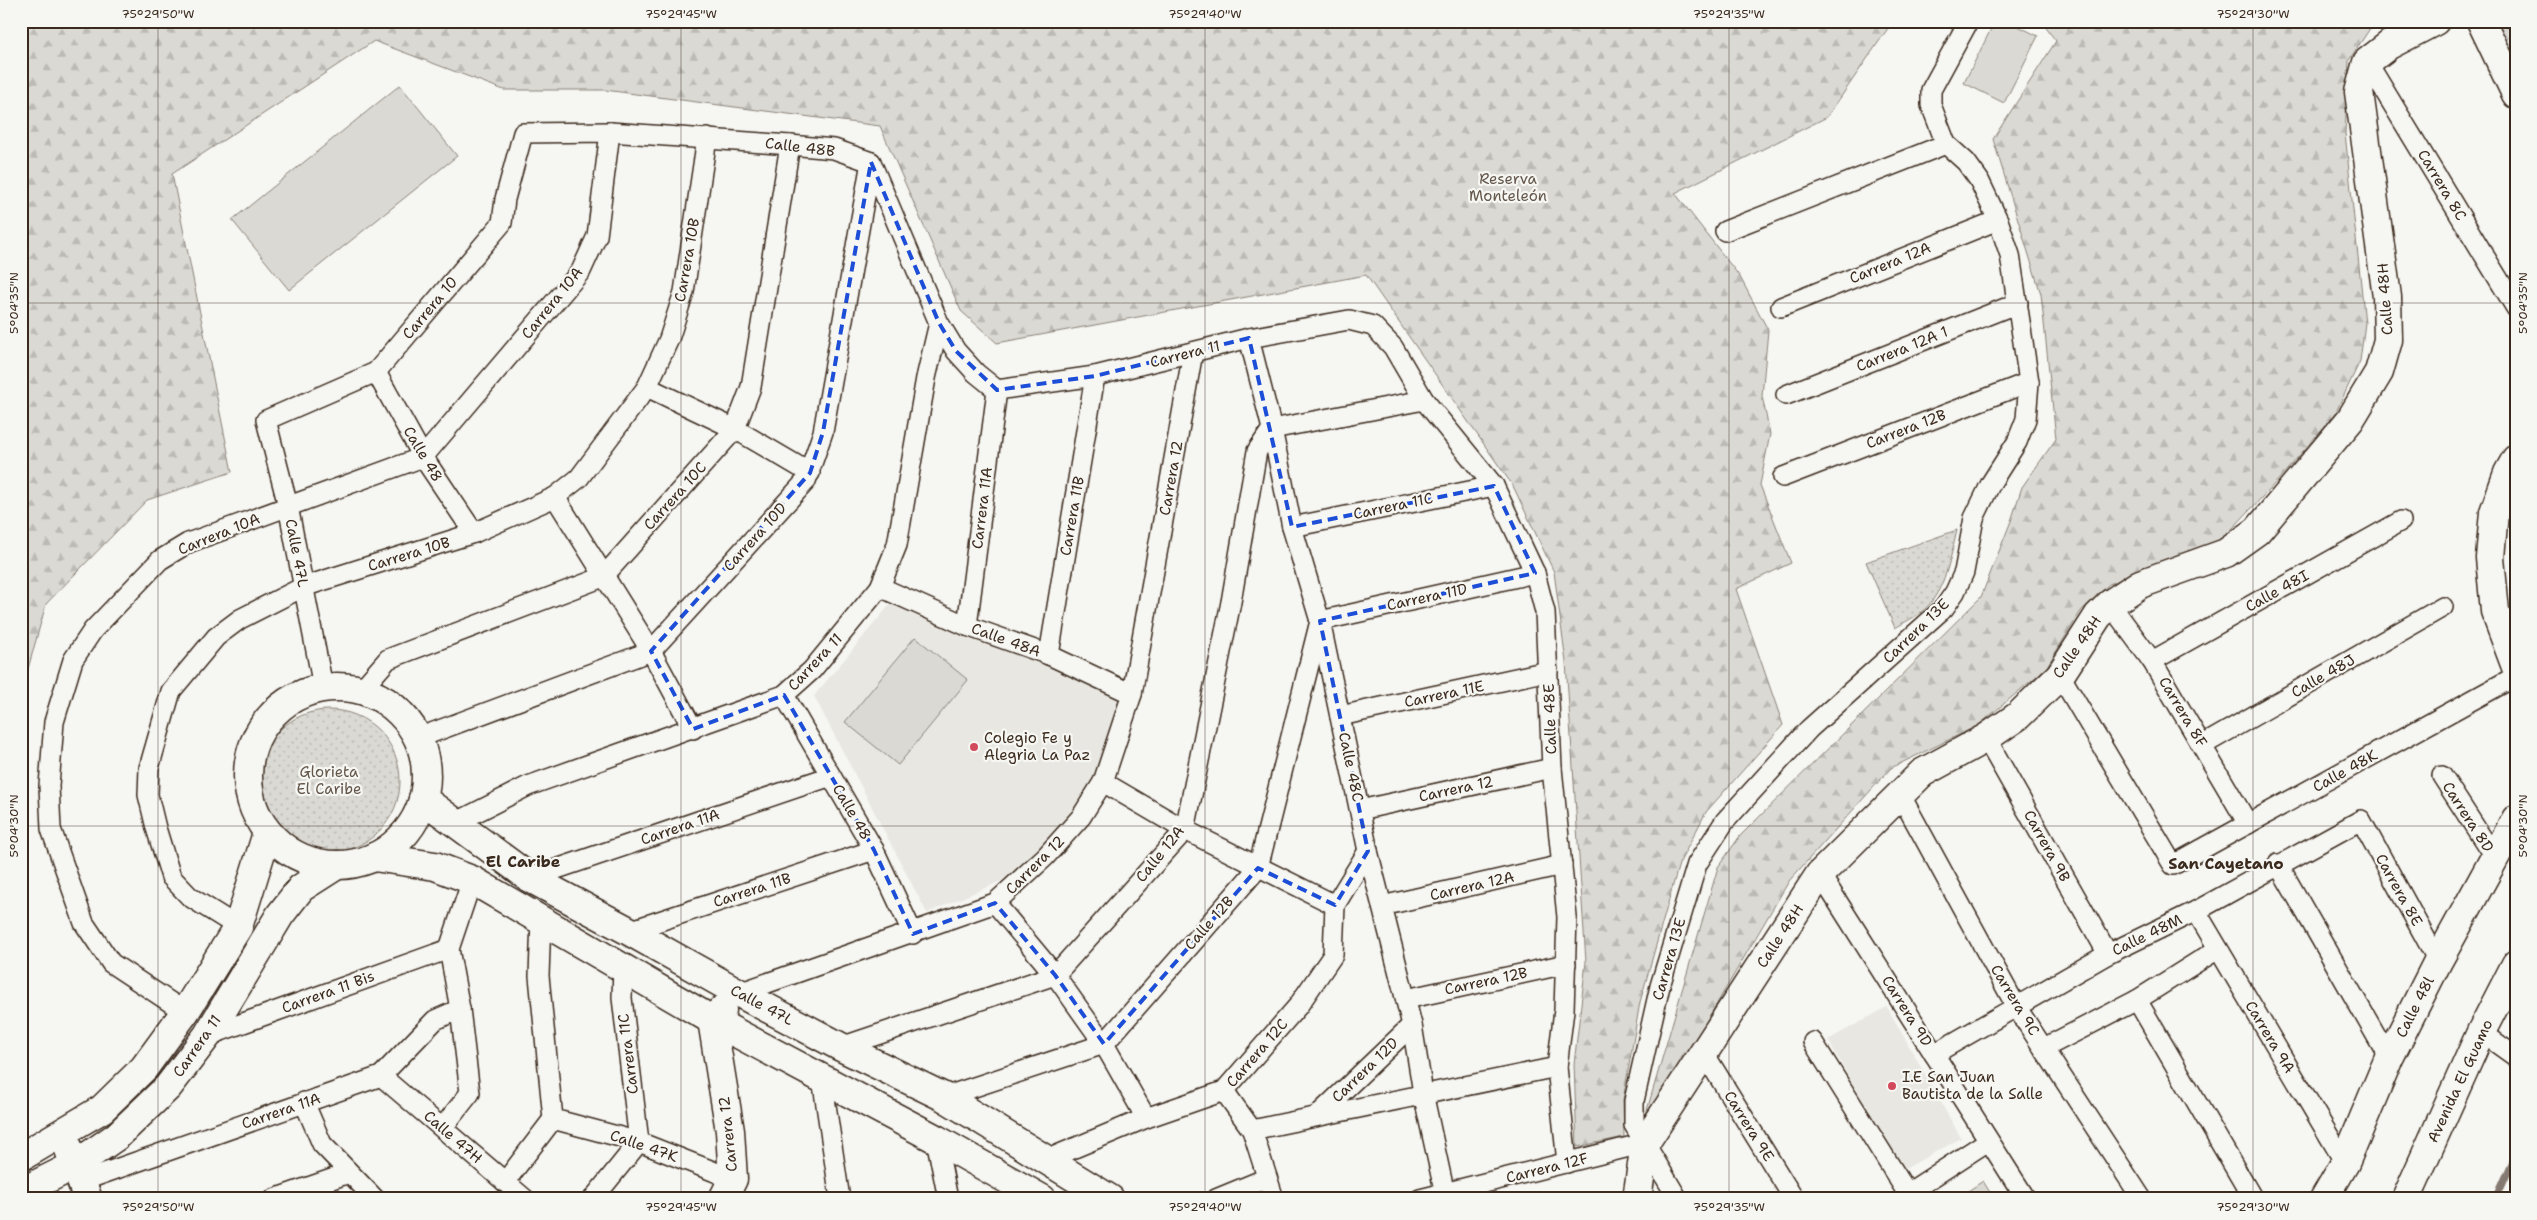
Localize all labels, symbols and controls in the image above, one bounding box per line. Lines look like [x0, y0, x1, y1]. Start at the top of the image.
text: 75°29'50"W [121, 6, 195, 22]
text: 75°29'45"W [645, 6, 717, 22]
text: 75°29'40"W [1168, 6, 1242, 22]
text: 75°29'35"W [1693, 6, 1765, 22]
text: 75°29'30"W [2216, 6, 2290, 22]
street label: Calle 48B [764, 133, 836, 161]
street label: Carrera 8C [2413, 146, 2471, 224]
park label: Reserva Monteleón [1469, 169, 1547, 206]
street label: Carrera 10B [670, 216, 704, 304]
street label: Carrera 12A [1846, 238, 1934, 288]
street label: Calle 48H [2372, 262, 2397, 336]
street label: Carrera 10A [517, 263, 587, 343]
text: 5°04'35"N [6, 272, 22, 334]
street label: Carrera 10 [398, 272, 462, 344]
text: 5°04'35"N [2515, 272, 2531, 334]
street label: Carrera 12A 1 [1853, 321, 1951, 377]
street label: Carrera 11 [1148, 336, 1222, 372]
street label: Carrera 12B [1863, 405, 1949, 453]
street label: Calle 48 [399, 423, 447, 485]
street label: Carrera 12 [1155, 439, 1187, 517]
street label: Carrera 10C [639, 458, 711, 534]
street label: Carrera 11A [967, 466, 997, 550]
street label: Carrera 11B [1055, 474, 1089, 557]
street label: Carrera 11C [1351, 488, 1435, 524]
street label: Carrera 10D [719, 498, 791, 576]
street label: Carrera 10A [175, 508, 263, 560]
street label: Calle 47L [281, 517, 313, 589]
street label: Carrera 10B [365, 532, 453, 576]
street label: Calle 48I [2242, 565, 2312, 617]
street label: Carrera 11D [1385, 579, 1469, 615]
street label: Carrera 13E [1878, 594, 1954, 668]
street label: Calle 48H [2048, 612, 2106, 682]
street label: Calle 48A [969, 618, 1043, 662]
street label: Carrera 11 [783, 629, 847, 695]
street label: Calle 48J [2288, 650, 2358, 702]
street label: Carrera 8F [2154, 673, 2212, 751]
street label: Carrera 11E [1402, 676, 1486, 712]
street label: Calle 48E [1539, 683, 1561, 755]
place label: Colegio Fe y Alegria La Paz [984, 728, 1090, 765]
street label: Calle 48C [1334, 730, 1368, 804]
marker: Colegio Fe y Alegria La Paz [968, 741, 980, 753]
street label: Calle 48K [2309, 745, 2381, 797]
park label: Glorieta El Caribe [297, 762, 361, 799]
street label: Carrera 12 [1417, 771, 1495, 807]
street label: Carrera 8D [2438, 778, 2498, 856]
street label: Calle 48 [828, 780, 876, 844]
text: 5°04'30"N [6, 794, 22, 858]
text: 5°04'30"N [2515, 794, 2531, 858]
street label: Carrera 11A [638, 804, 722, 850]
street label: Carrera 9B [2019, 807, 2075, 886]
street label: Calle 12A [1131, 822, 1189, 886]
street label: Carrera 12 [1001, 831, 1069, 899]
street label: Carrera 8E [2371, 850, 2427, 930]
district label: El Caribe [486, 851, 561, 872]
district label: San Cayetano [2168, 853, 2284, 874]
street label: Carrera 12A [1428, 867, 1516, 905]
street label: Carrera 11B [711, 868, 794, 912]
street label: Calle 12B [1180, 892, 1238, 954]
street label: Calle 48H [1752, 900, 1808, 972]
street label: Calle 48M [2109, 909, 2185, 961]
street label: Carrera 13E [1648, 915, 1690, 1003]
street label: Carrera 9C [1986, 961, 2044, 1039]
street label: Carrera 12B [1443, 962, 1529, 1000]
street label: Carrera 11 Bis [279, 966, 377, 1018]
street label: Carrera 9D [1877, 972, 1937, 1050]
street label: Calle 48l [2391, 973, 2439, 1041]
street label: Calle 47L [727, 980, 797, 1030]
street label: Carrera 9A [2241, 997, 2300, 1077]
street label: Carrera 11 [168, 1011, 226, 1081]
street label: Carrera 11C [613, 1013, 643, 1095]
street label: Carrera 12C [1222, 1015, 1292, 1091]
street label: Avenida El Guamo [2423, 1016, 2497, 1146]
street label: Carrera 12D [1327, 1033, 1403, 1107]
place label: I.E San Juan Bautista de la Salle [1902, 1067, 2043, 1104]
marker: I.E San Juan Bautista de la Salle [1886, 1080, 1898, 1092]
street label: Carrera 9E [1719, 1087, 1779, 1165]
street label: Carrera 11A [239, 1088, 323, 1134]
street label: Carrera 12 [714, 1095, 742, 1173]
street label: Calle 47H [419, 1106, 487, 1168]
street label: Calle 47K [607, 1125, 681, 1167]
street label: Carrera 12F [1504, 1148, 1590, 1188]
text: 75°29'50"W [121, 1199, 195, 1215]
text: 75°29'45"W [645, 1199, 717, 1215]
text: 75°29'40"W [1168, 1199, 1242, 1215]
text: 75°29'35"W [1693, 1199, 1765, 1215]
text: 75°29'30"W [2216, 1199, 2290, 1215]

